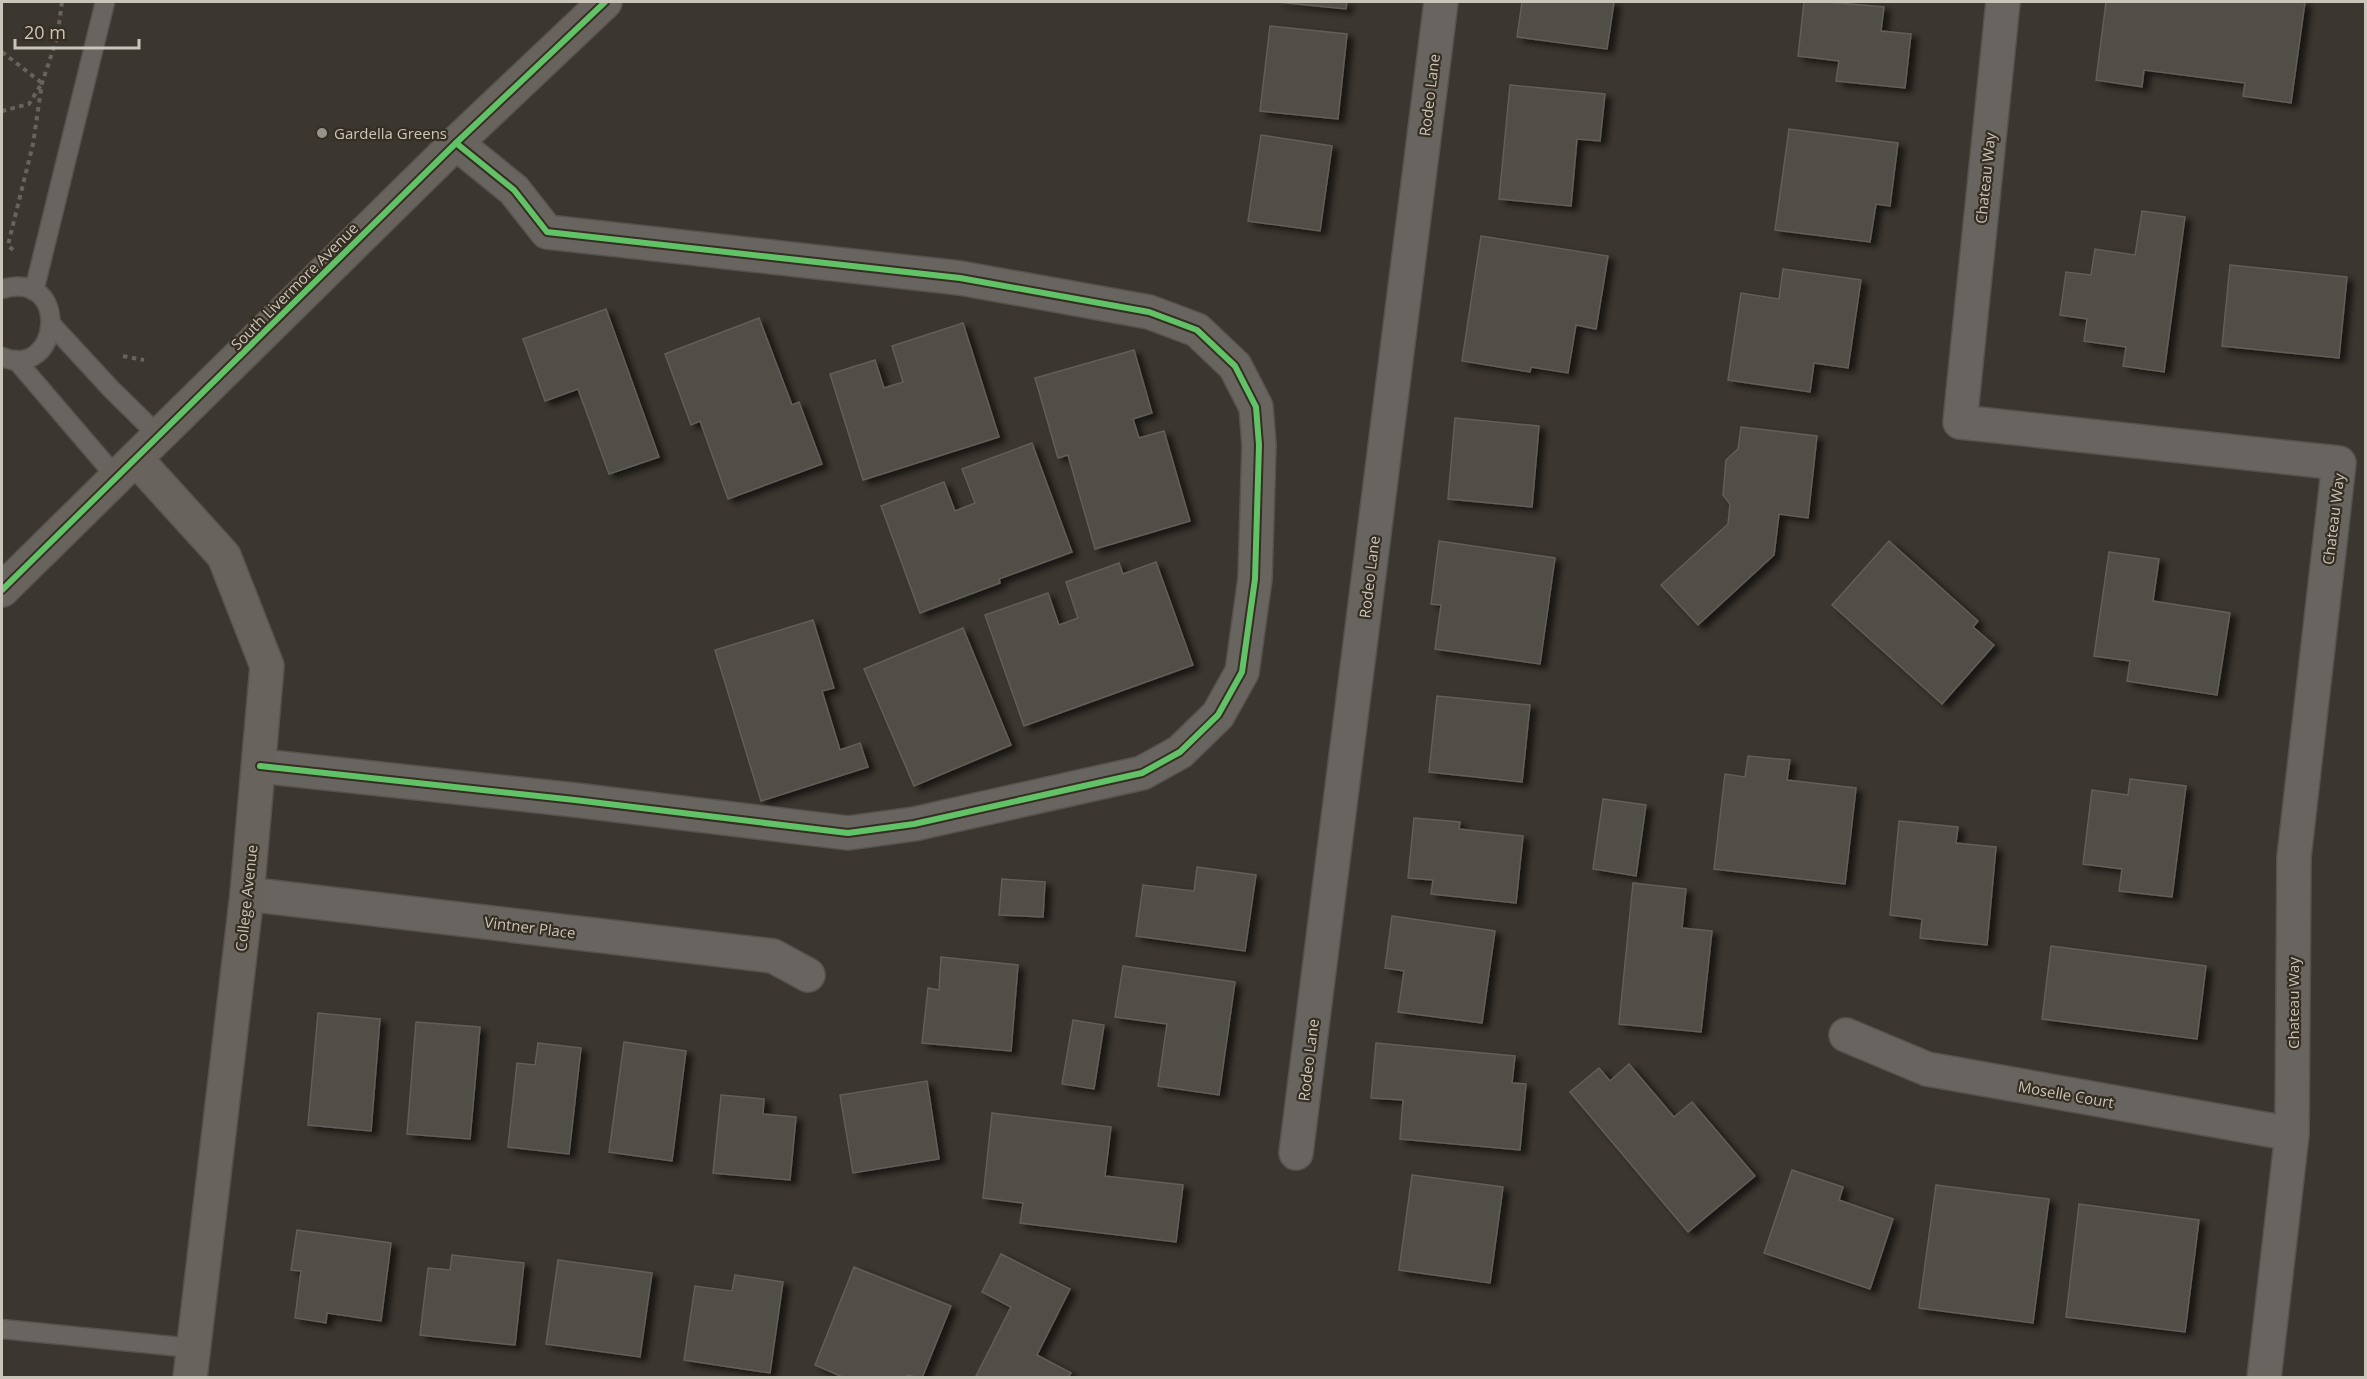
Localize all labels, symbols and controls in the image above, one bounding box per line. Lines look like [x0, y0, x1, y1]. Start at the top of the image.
scale bar [15, 12, 140, 50]
text: 20 m [24, 20, 66, 44]
street label: Rodeo Lane [1414, 53, 1444, 137]
place label: Gardella Greens [334, 123, 447, 143]
marker: Gardella Greens [315, 126, 329, 140]
street label: Chateau Way [1970, 131, 2000, 225]
street label: South Livermore Avenue [226, 218, 362, 354]
street label: Chateau Way [2317, 472, 2349, 566]
street label: Rodeo Lane [1354, 535, 1384, 619]
street label: College Avenue [230, 844, 262, 952]
street label: Vintner Place [483, 911, 577, 943]
street label: Chateau Way [2283, 957, 2303, 1049]
street label: Rodeo Lane [1293, 1018, 1323, 1102]
street label: Moselle Court [2016, 1076, 2116, 1112]

